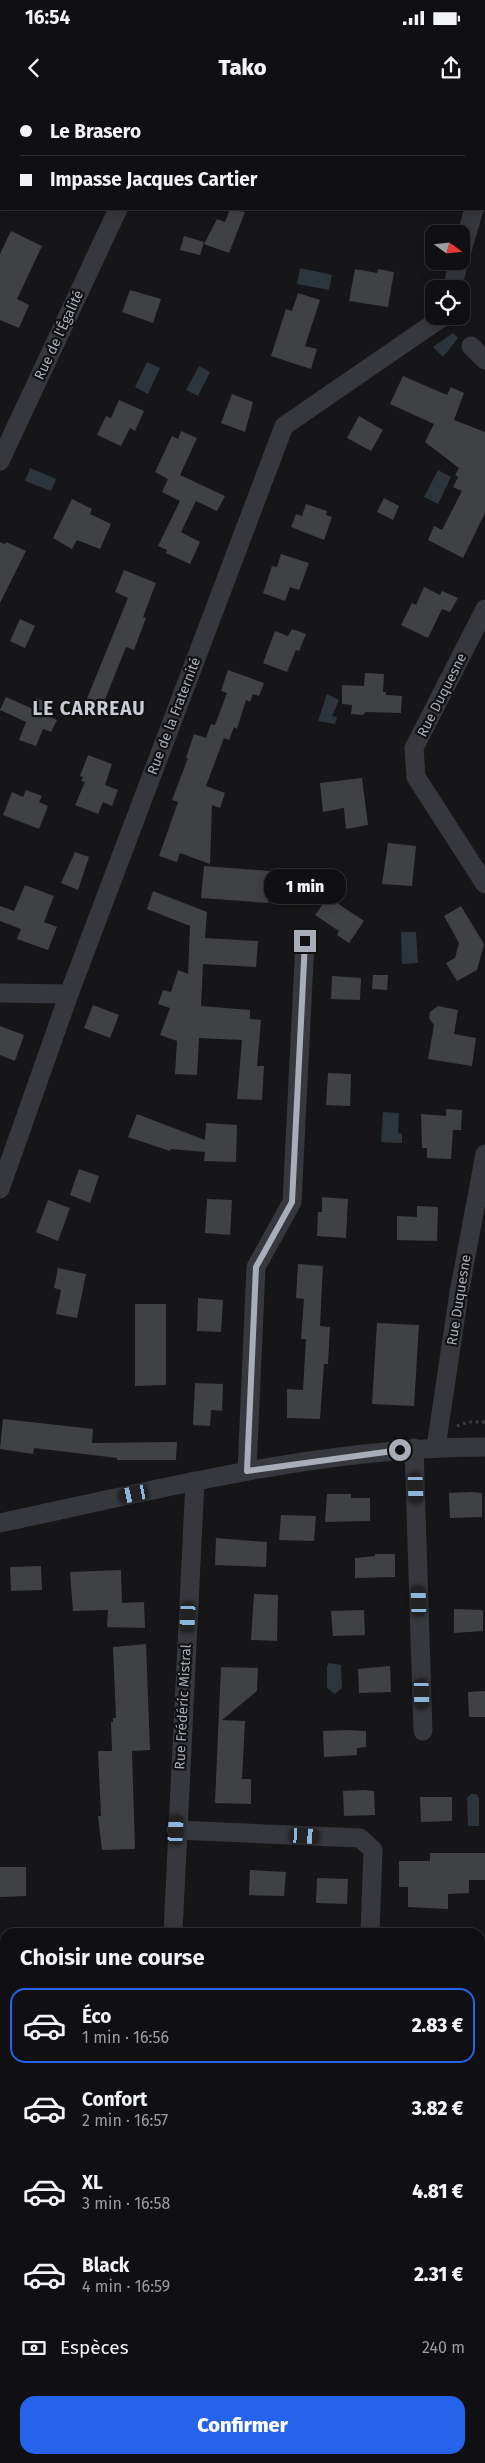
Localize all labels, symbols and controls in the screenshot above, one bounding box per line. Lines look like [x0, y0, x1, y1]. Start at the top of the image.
text: 16:54 [25, 6, 70, 29]
icon: back [20, 54, 48, 82]
text: Tako [219, 54, 266, 81]
icon: share [437, 54, 465, 82]
text: Le Brasero [50, 120, 141, 143]
text: Impasse Jacques Cartier [50, 168, 257, 191]
north arrow [425, 225, 470, 270]
map controls [425, 225, 470, 325]
button: locate [425, 280, 470, 325]
street label: Rue de l'Égalité [30, 287, 87, 382]
street label: Rue Duquesne [414, 650, 470, 740]
street label: Rue de la Fraternité [144, 655, 204, 777]
district label: LE CARREAU [32, 697, 146, 720]
callout: 1 min [264, 868, 346, 904]
text: 1 min [286, 877, 324, 896]
route end [294, 930, 316, 952]
street label: Rue Duquesne [443, 1253, 475, 1347]
route start [389, 1439, 411, 1461]
car [407, 1473, 424, 1503]
car [117, 1484, 150, 1504]
car [410, 1586, 427, 1616]
car [179, 1602, 196, 1632]
street label: Rue Frédéric Mistral [171, 1644, 195, 1770]
car [413, 1679, 430, 1709]
car [167, 1815, 184, 1845]
car [289, 1828, 320, 1844]
text: Choisir une course [20, 1944, 205, 1971]
icon: car [22, 2003, 67, 2048]
text: Éco [82, 2005, 111, 2028]
text: 2.83 € [412, 2014, 463, 2037]
text: 1 min · 16:56 [82, 2028, 169, 2047]
icon: car [22, 2086, 67, 2131]
text: Confort [82, 2088, 147, 2111]
text: 3.82 € [412, 2097, 463, 2120]
text: 2 min · 16:57 [82, 2111, 168, 2130]
icon: car [22, 2169, 67, 2214]
text: XL [82, 2171, 103, 2194]
text: 4.81 € [412, 2180, 463, 2203]
text: 3 min · 16:58 [82, 2194, 170, 2213]
icon: car [22, 2252, 67, 2297]
text: Black [82, 2254, 129, 2277]
text: 2.31 € [414, 2263, 463, 2286]
text: 4 min · 16:59 [82, 2277, 170, 2296]
icon: cash [20, 2334, 48, 2362]
text: Espèces [60, 2336, 129, 2359]
text: 240 m [422, 2338, 465, 2357]
button: Confirmer [20, 2396, 465, 2454]

